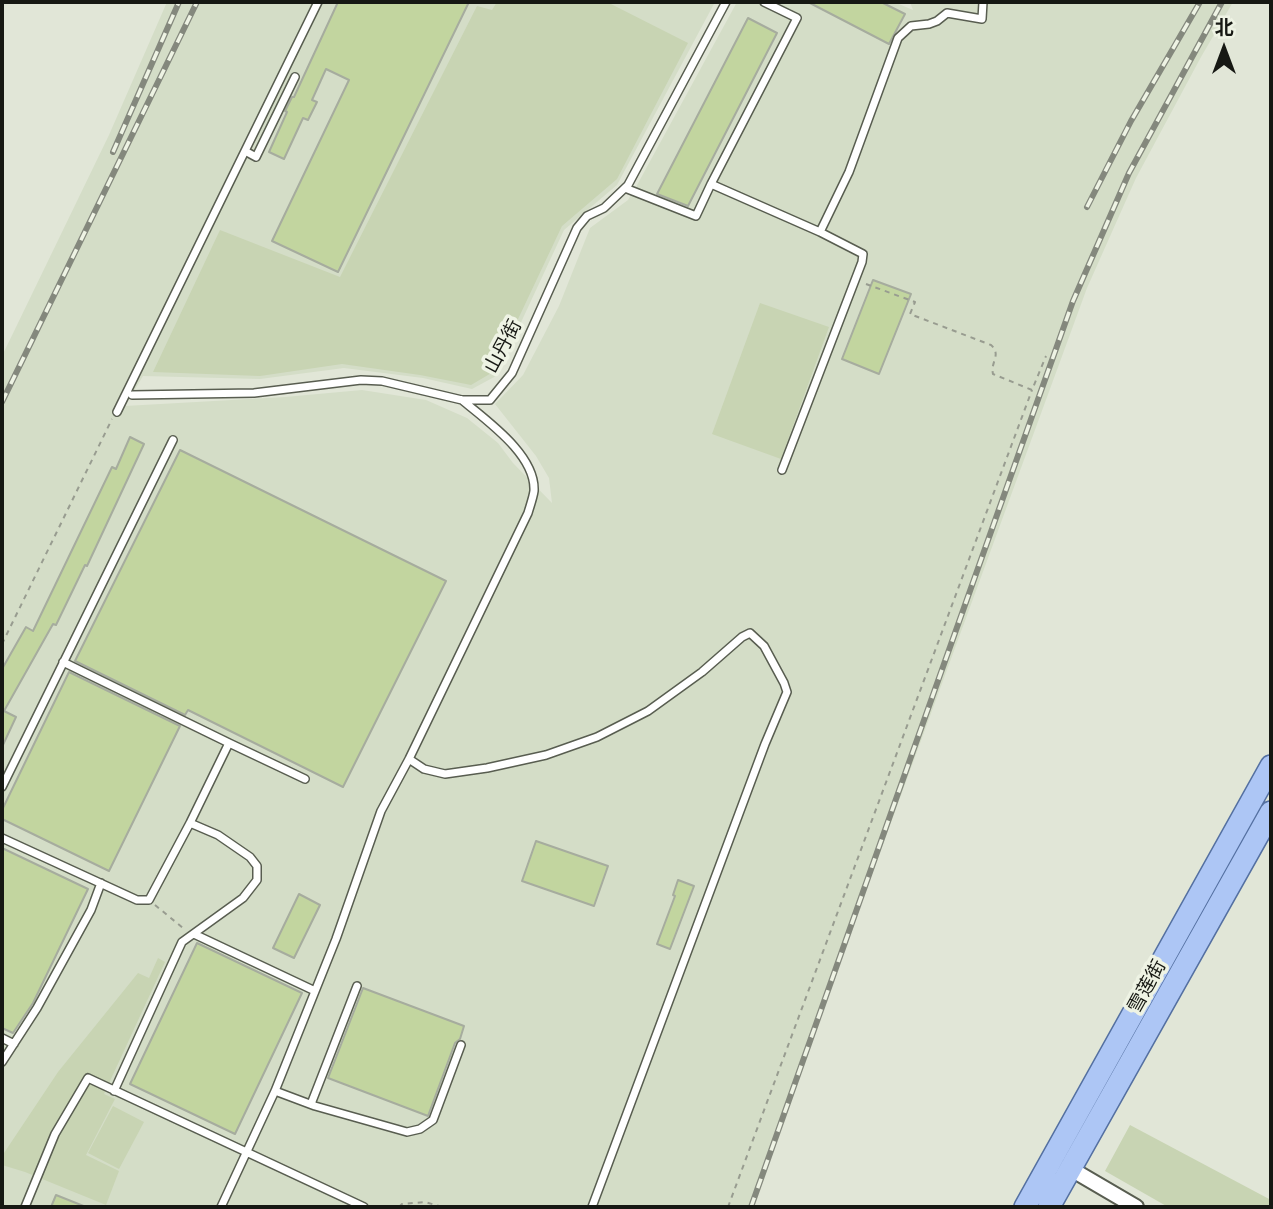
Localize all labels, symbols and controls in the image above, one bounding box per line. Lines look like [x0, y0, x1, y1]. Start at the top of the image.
north arrow [1189, 14, 1259, 84]
text: 北 [1214, 16, 1234, 39]
street label: 山丹街 [481, 316, 527, 378]
street label: 雪莲街 [1124, 957, 1172, 1017]

